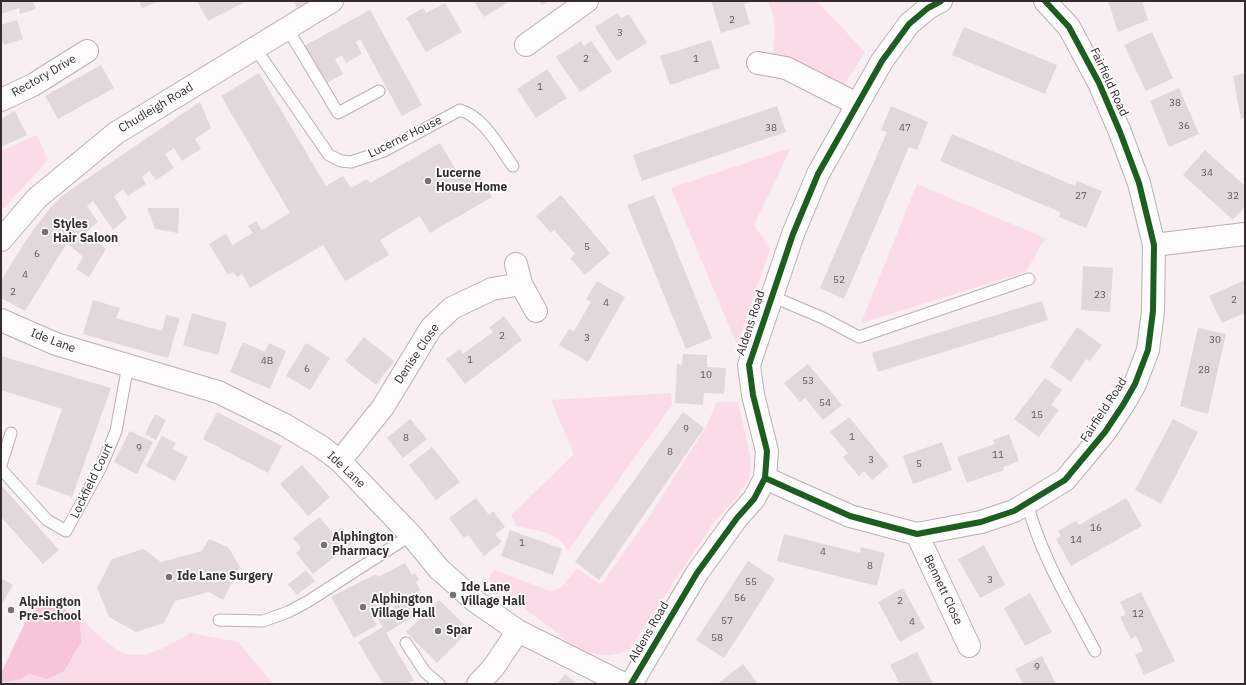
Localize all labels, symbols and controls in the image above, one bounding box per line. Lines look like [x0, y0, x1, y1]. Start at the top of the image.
house number: 2 [729, 14, 735, 26]
house number: 3 [617, 27, 623, 39]
street label: Fairfield Road [1087, 45, 1131, 119]
street label: Rectory Drive [9, 52, 79, 100]
house number: 2 [583, 53, 589, 65]
house number: 1 [693, 53, 699, 65]
street label: Chudleigh Road [116, 80, 196, 136]
house number: 1 [537, 81, 543, 93]
house number: 38 [1169, 97, 1181, 109]
street label: Lucerne House [366, 113, 444, 161]
house number: 36 [1178, 120, 1190, 132]
house number: 38 [765, 122, 777, 134]
house number: 47 [899, 122, 911, 134]
place label: Lucerne House Home [436, 167, 507, 195]
house number: 34 [1201, 167, 1213, 179]
marker: Lucerne House Home [423, 176, 433, 186]
house number: 27 [1075, 190, 1087, 202]
house number: 32 [1227, 190, 1239, 202]
place label: Styles Hair Saloon [53, 218, 118, 246]
marker: Styles Hair Saloon [40, 227, 50, 237]
house number: 5 [584, 241, 590, 253]
house number: 6 [34, 248, 40, 260]
house number: 4 [22, 269, 28, 281]
house number: 52 [833, 274, 845, 286]
house number: 2 [10, 286, 16, 298]
street label: Aldens Road [734, 289, 768, 357]
house number: 23 [1094, 289, 1106, 301]
house number: 2 [1231, 294, 1237, 306]
house number: 4 [603, 297, 609, 309]
street label: Denise Close [392, 321, 442, 387]
street label: Ide Lane [29, 326, 77, 356]
house number: 2 [499, 330, 505, 342]
house number: 3 [584, 332, 590, 344]
house number: 30 [1209, 334, 1221, 346]
house number: 1 [467, 354, 473, 366]
house number: 4B [261, 355, 273, 367]
house number: 6 [304, 363, 310, 375]
house number: 28 [1198, 364, 1210, 376]
house number: 10 [700, 369, 712, 381]
house number: 53 [802, 375, 814, 387]
street label: Fairfield Road [1078, 375, 1130, 445]
house number: 54 [819, 397, 831, 409]
house number: 15 [1031, 409, 1043, 421]
house number: 9 [683, 423, 689, 435]
house number: 1 [849, 431, 855, 443]
house number: 8 [403, 432, 409, 444]
street label: Lockfield Court [68, 441, 116, 521]
house number: 9 [136, 442, 142, 454]
house number: 8 [667, 446, 673, 458]
street label: Ide Lane [324, 449, 368, 491]
house number: 11 [992, 449, 1004, 461]
house number: 3 [868, 454, 874, 466]
house number: 5 [916, 458, 922, 470]
house number: 16 [1090, 522, 1102, 534]
place label: Alphington Pharmacy [332, 531, 394, 559]
house number: 14 [1070, 534, 1082, 546]
house number: 1 [519, 537, 525, 549]
marker: Alphington Pharmacy [319, 540, 329, 550]
house number: 4 [820, 546, 826, 558]
street label: Bennett Close [920, 553, 966, 627]
house number: 8 [867, 560, 873, 572]
place label: Ide Lane Surgery [177, 570, 273, 584]
marker: Ide Lane Surgery [164, 572, 174, 582]
house number: 3 [987, 574, 993, 586]
house number: 55 [745, 576, 757, 588]
place label: Ide Lane Village Hall [461, 581, 525, 609]
marker: Ide Lane Village Hall [448, 590, 458, 600]
house number: 56 [734, 592, 746, 604]
place label: Alphington Village Hall [371, 593, 435, 621]
house number: 2 [897, 595, 903, 607]
place label: Alphington Pre-School [19, 596, 81, 624]
street label: Aldens Road [626, 599, 672, 665]
marker: Alphington Village Hall [358, 602, 368, 612]
marker: Alphington Pre-School [6, 605, 16, 615]
house number: 12 [1132, 608, 1144, 620]
house number: 57 [721, 615, 733, 627]
house number: 4 [909, 616, 915, 628]
place label: Spar [446, 624, 472, 638]
marker: Spar [433, 626, 443, 636]
house number: 58 [711, 632, 723, 644]
house number: 9 [1034, 661, 1040, 673]

